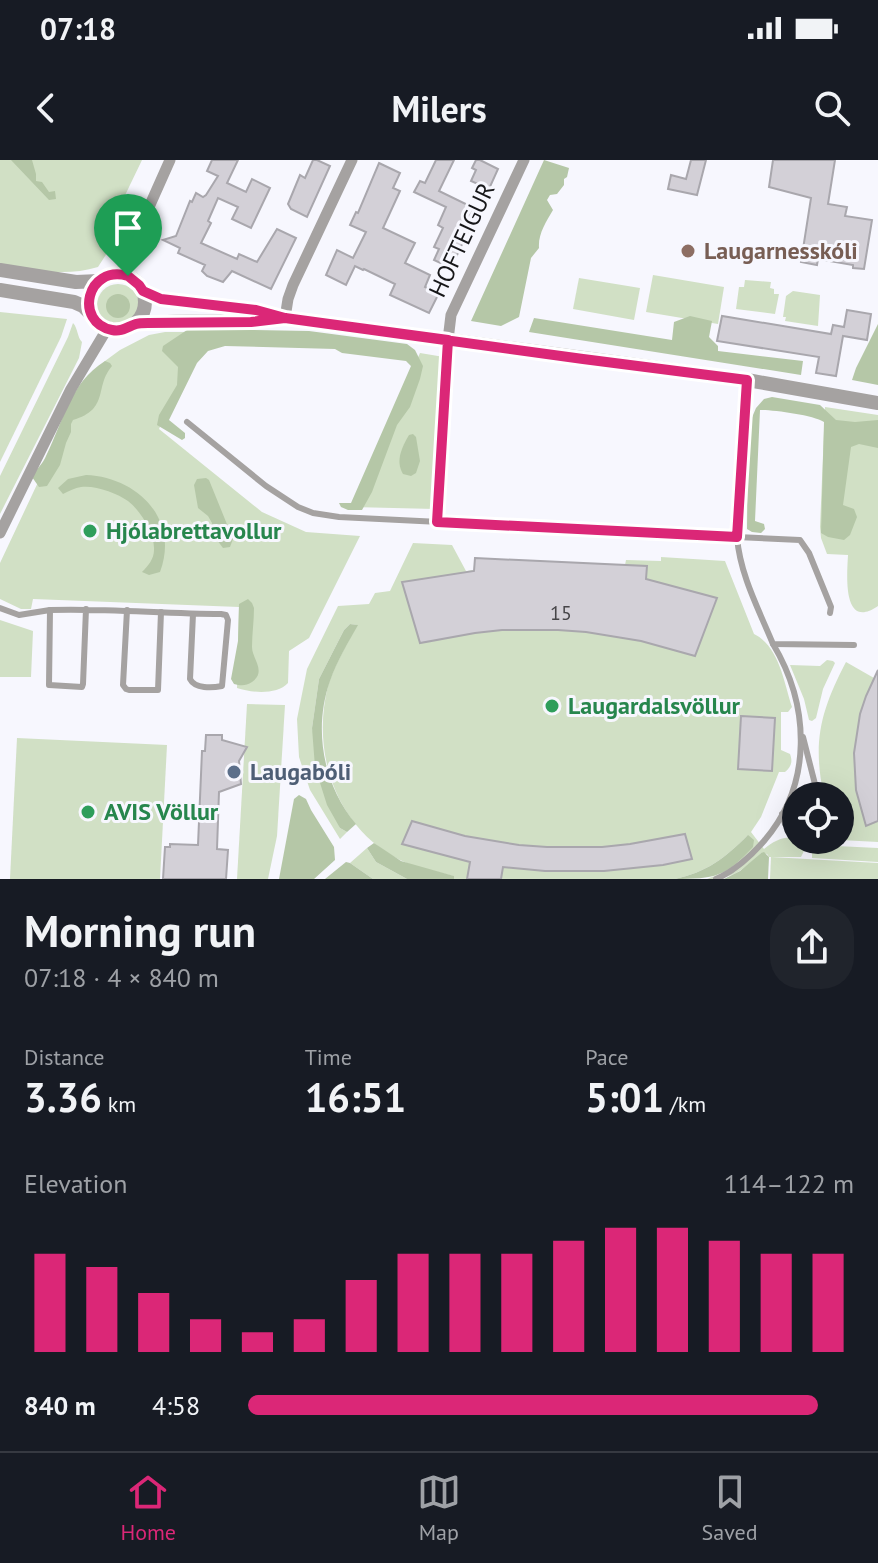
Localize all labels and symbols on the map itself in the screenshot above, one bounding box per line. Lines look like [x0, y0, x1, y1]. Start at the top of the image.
street label: HOFTEIGUR [422, 178, 502, 302]
pin [94, 194, 162, 276]
place label: Laugarnesskóli [704, 235, 858, 266]
marker: Laugarnesskóli [679, 242, 697, 260]
place label: Hjólabrettavollur [106, 515, 282, 546]
marker: Hjólabrettavollur [81, 522, 99, 540]
house number: 15 [550, 600, 572, 626]
place label: Laugardalsvöllur [568, 690, 741, 721]
marker: Laugardalsvöllur [543, 697, 561, 715]
place label: Laugabóli [250, 756, 351, 787]
marker: Laugabóli [225, 763, 243, 781]
place label: AVIS Völlur [104, 796, 219, 827]
marker: AVIS Völlur [79, 803, 97, 821]

